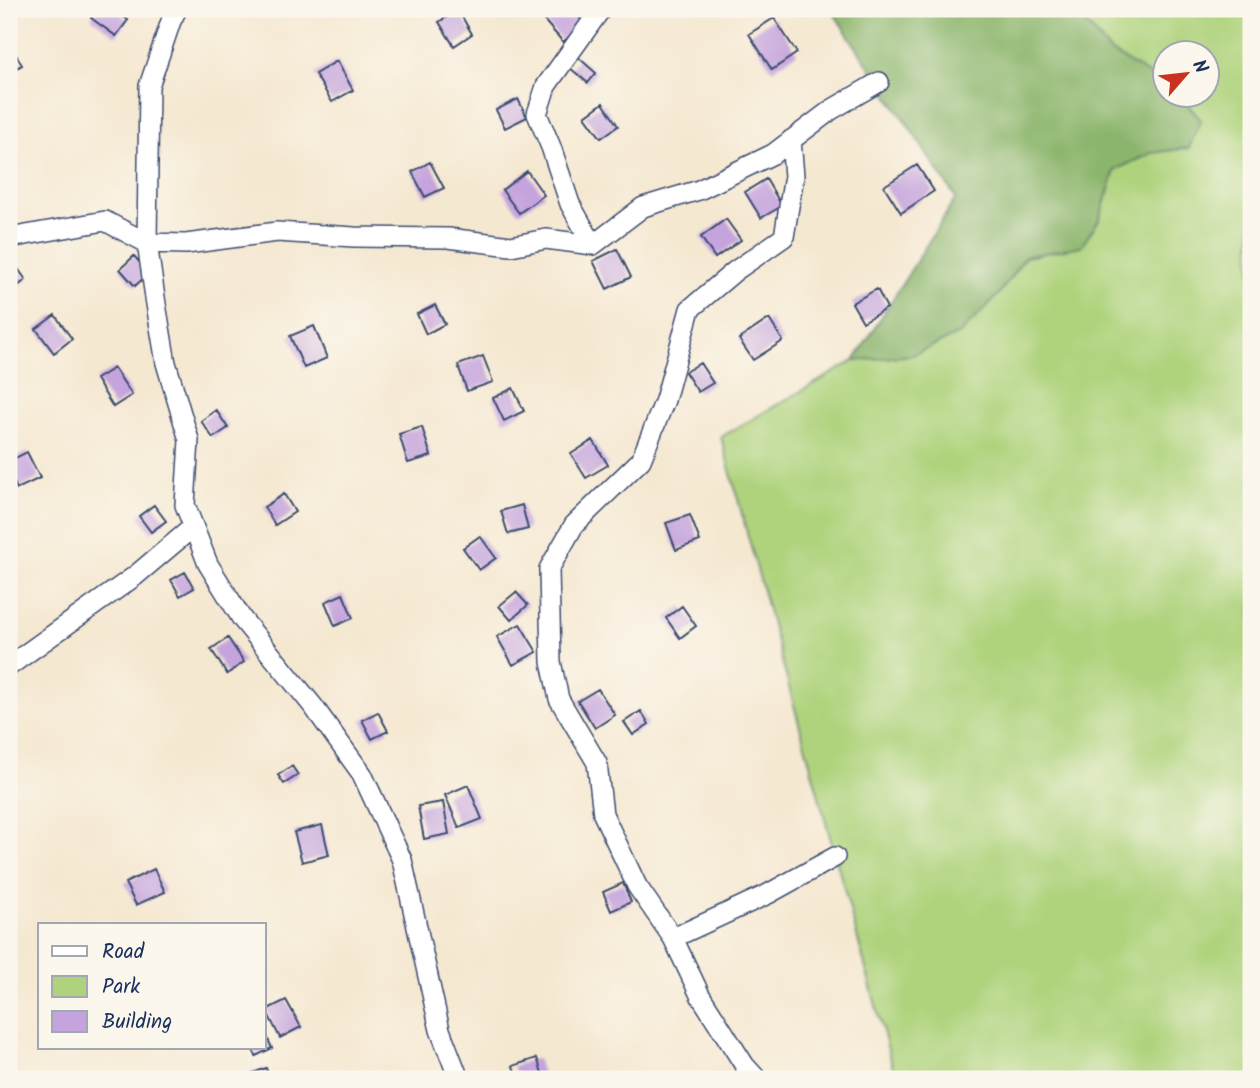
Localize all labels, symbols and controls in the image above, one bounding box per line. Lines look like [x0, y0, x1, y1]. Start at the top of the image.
north arrow [1152, 38, 1222, 108]
text: N [1183, 55, 1215, 79]
legend [38, 923, 266, 1050]
text: Road [102, 936, 145, 969]
text: Park [102, 971, 140, 1004]
text: Building [102, 1006, 172, 1039]

